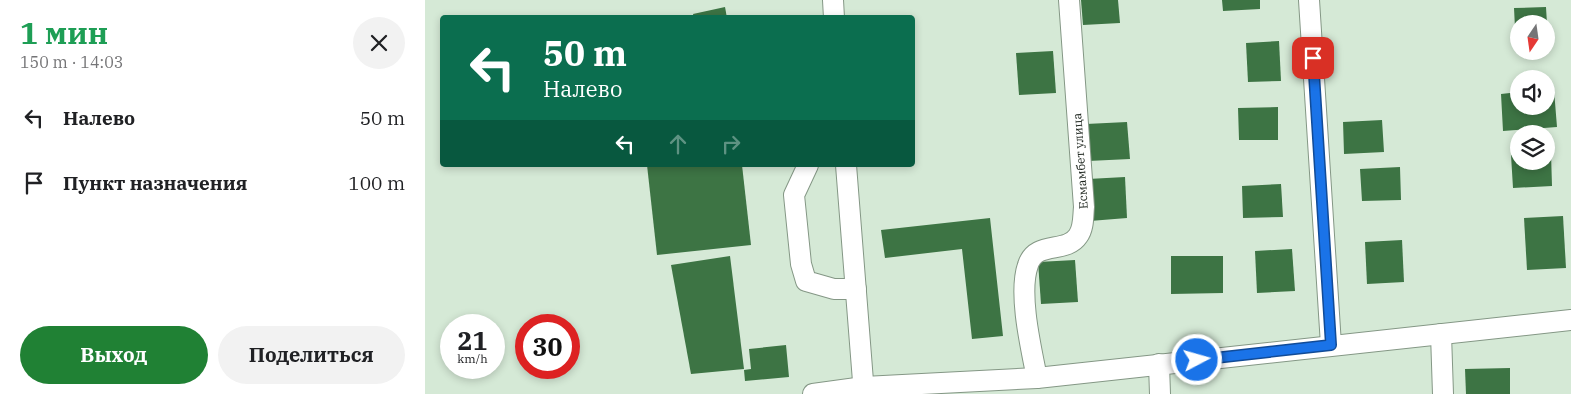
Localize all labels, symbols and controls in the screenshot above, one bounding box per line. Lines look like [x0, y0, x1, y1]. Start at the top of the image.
text: 1 мин [20, 13, 108, 52]
north arrow [1510, 15, 1555, 60]
map controls [1510, 15, 1555, 170]
button: close [353, 17, 405, 69]
text: 50 m [543, 30, 627, 76]
icon: left [460, 35, 525, 100]
pin [1292, 37, 1334, 79]
icon: arrive [1299, 44, 1327, 72]
text: 150 m · 14:03 [20, 52, 123, 72]
button: sound [1510, 70, 1555, 115]
text: Налево [543, 74, 622, 103]
icon: left [20, 104, 48, 132]
text: Налево [63, 106, 135, 130]
text: 50 m [360, 106, 405, 130]
street label: Есмамбет улица [1069, 112, 1091, 209]
button: layers [1510, 125, 1555, 170]
icon: left [611, 130, 639, 158]
icon: ahead [664, 130, 692, 158]
icon: right [717, 130, 745, 158]
icon: arrive [20, 169, 48, 197]
text: Пункт назначения [63, 171, 247, 195]
text: 100 m [348, 171, 405, 195]
speed limit sign: 30 [515, 314, 580, 379]
text: 21 [457, 324, 488, 357]
button: Выход [20, 326, 208, 384]
button: Поделиться [218, 326, 405, 384]
position arrow [1170, 333, 1222, 385]
text: km/h [457, 351, 488, 366]

